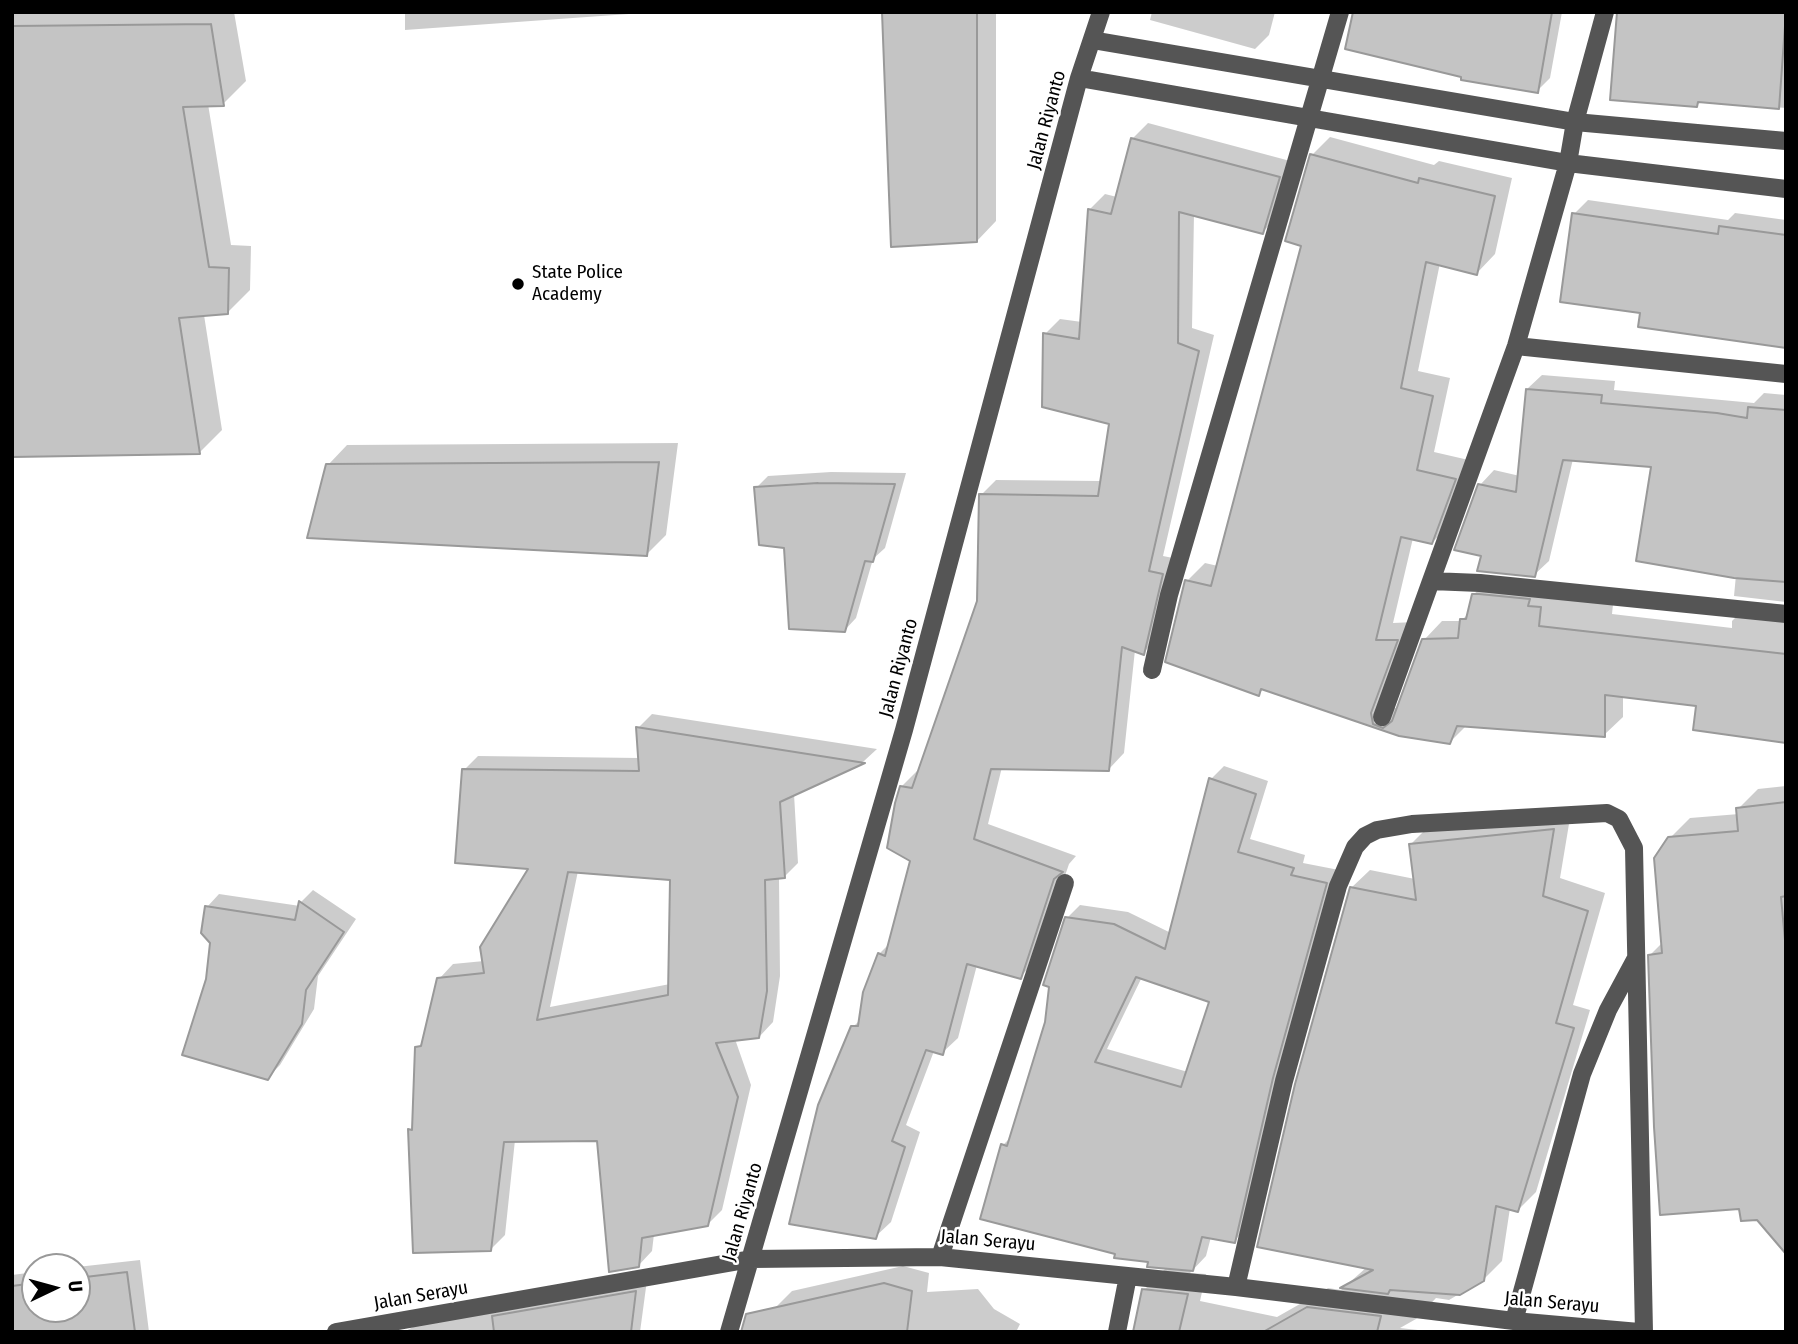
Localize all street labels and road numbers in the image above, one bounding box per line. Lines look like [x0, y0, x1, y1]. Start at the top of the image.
street label: Jalan Riyanto [1023, 68, 1071, 172]
street label: Jalan Riyanto [875, 616, 923, 720]
street label: Jalan Riyanto [718, 1160, 768, 1264]
street label: Jalan Serayu [940, 1225, 1036, 1257]
street label: Jalan Serayu [372, 1276, 470, 1316]
street label: Jalan Serayu [1504, 1287, 1600, 1319]

